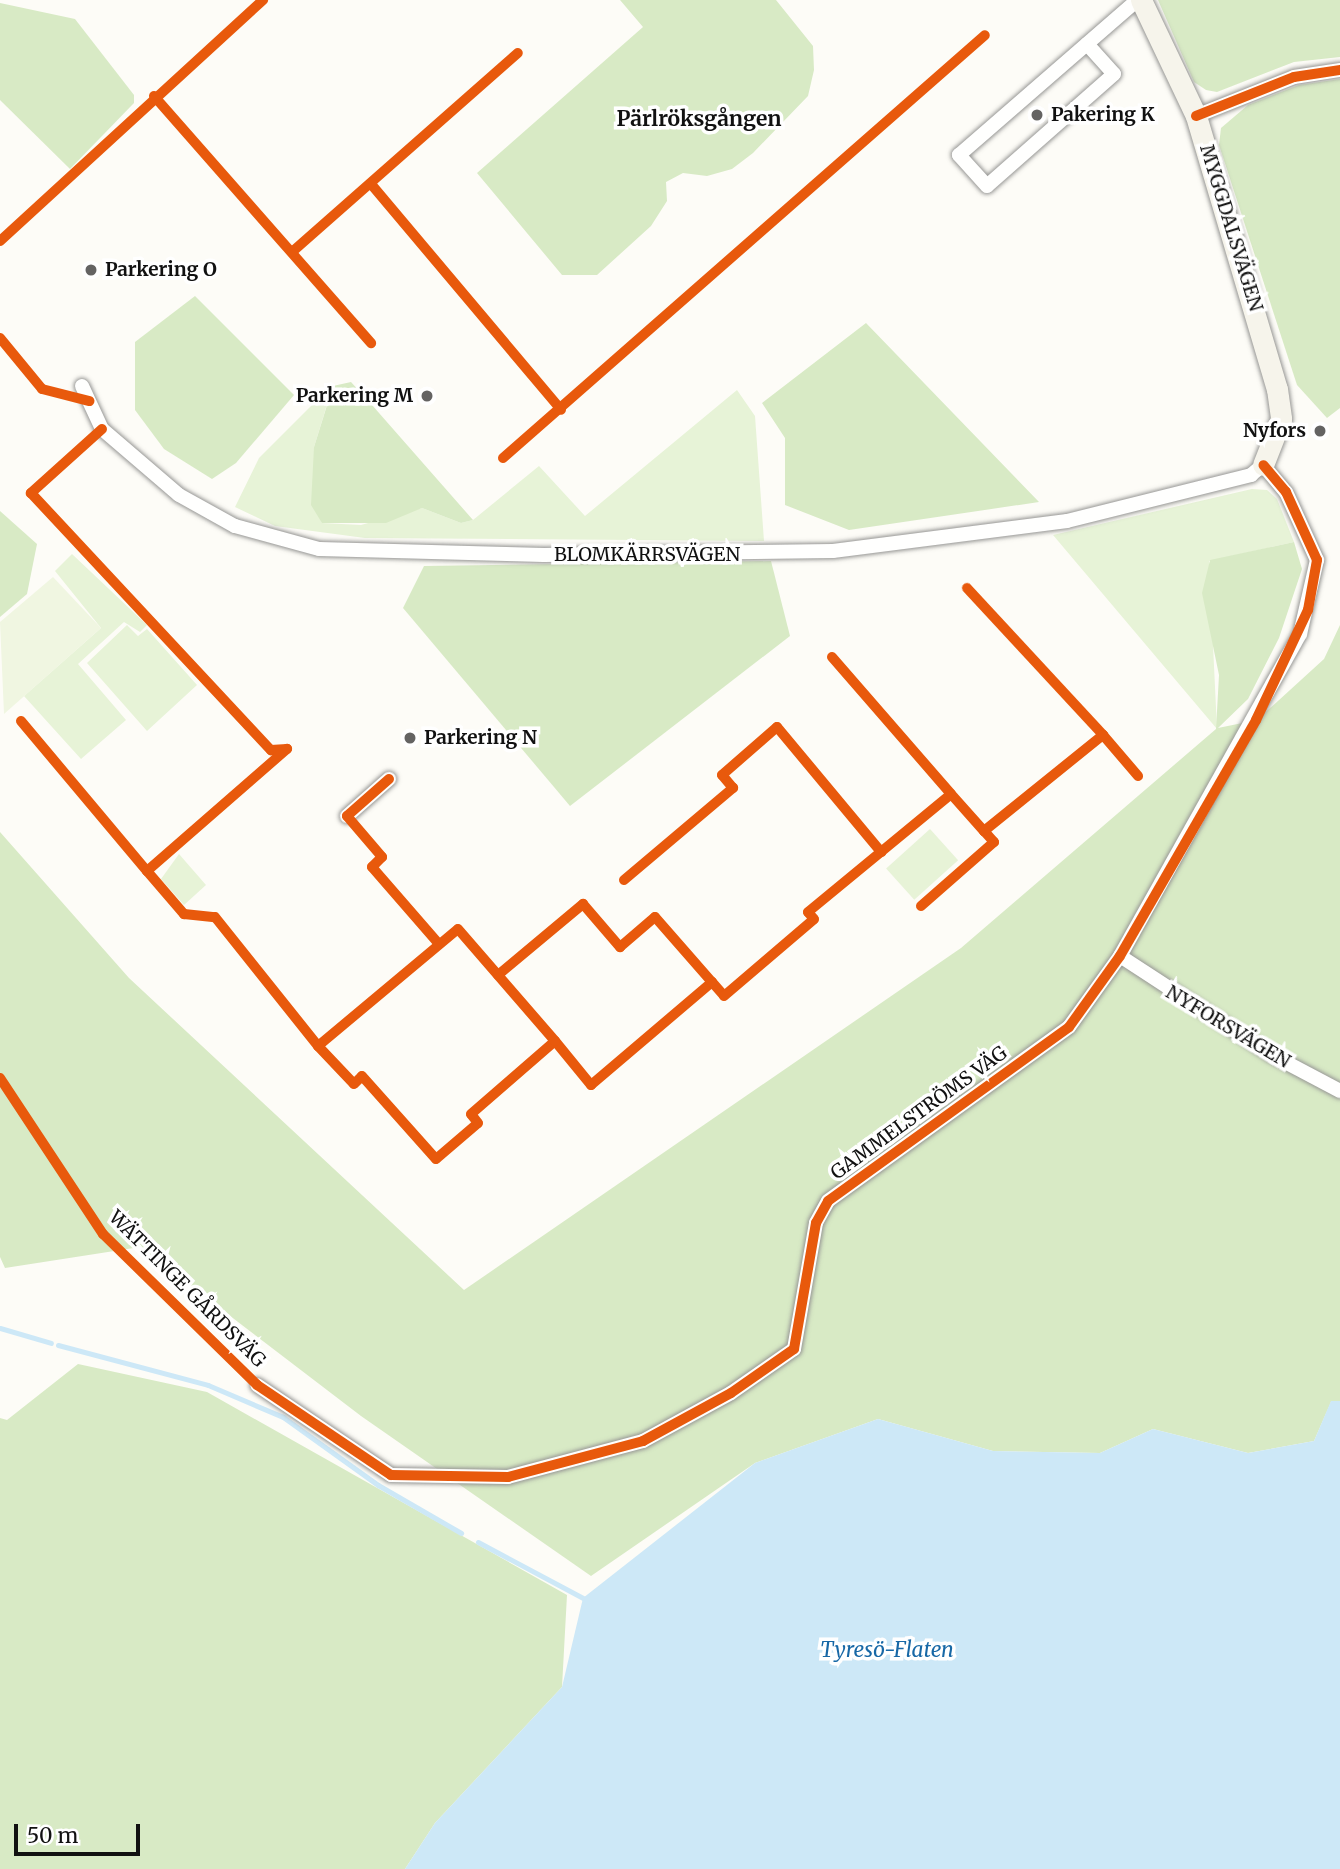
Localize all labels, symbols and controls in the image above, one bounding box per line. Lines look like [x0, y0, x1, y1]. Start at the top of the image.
place label: Pakering K [1051, 104, 1155, 126]
district label: Pärlröksgången [617, 106, 781, 132]
marker: Pakering K [1029, 107, 1045, 123]
street label: MYGGDALSVÄGEN [1195, 142, 1267, 314]
place label: Parkering O [105, 259, 217, 281]
marker: Parkering O [83, 262, 99, 278]
place label: Parkering M [296, 385, 413, 407]
marker: Parkering M [419, 388, 435, 404]
place label: Nyfors [1243, 420, 1306, 442]
marker: Nyfors [1312, 423, 1328, 439]
street label: BLOMKÄRRSVÄGEN [554, 544, 740, 566]
place label: Parkering N [424, 727, 537, 749]
marker: Parkering N [402, 730, 418, 746]
street label: NYFORSVÄGEN [1162, 981, 1294, 1073]
street label: GAMMELSTRÖMS VÄG [827, 1041, 1011, 1185]
street label: WÄTTINGE GÅRDSVÄG [104, 1206, 270, 1372]
water label: Tyresö-Flaten [820, 1637, 954, 1663]
scale bar [18, 1810, 144, 1854]
text: 50 m [27, 1822, 78, 1849]

